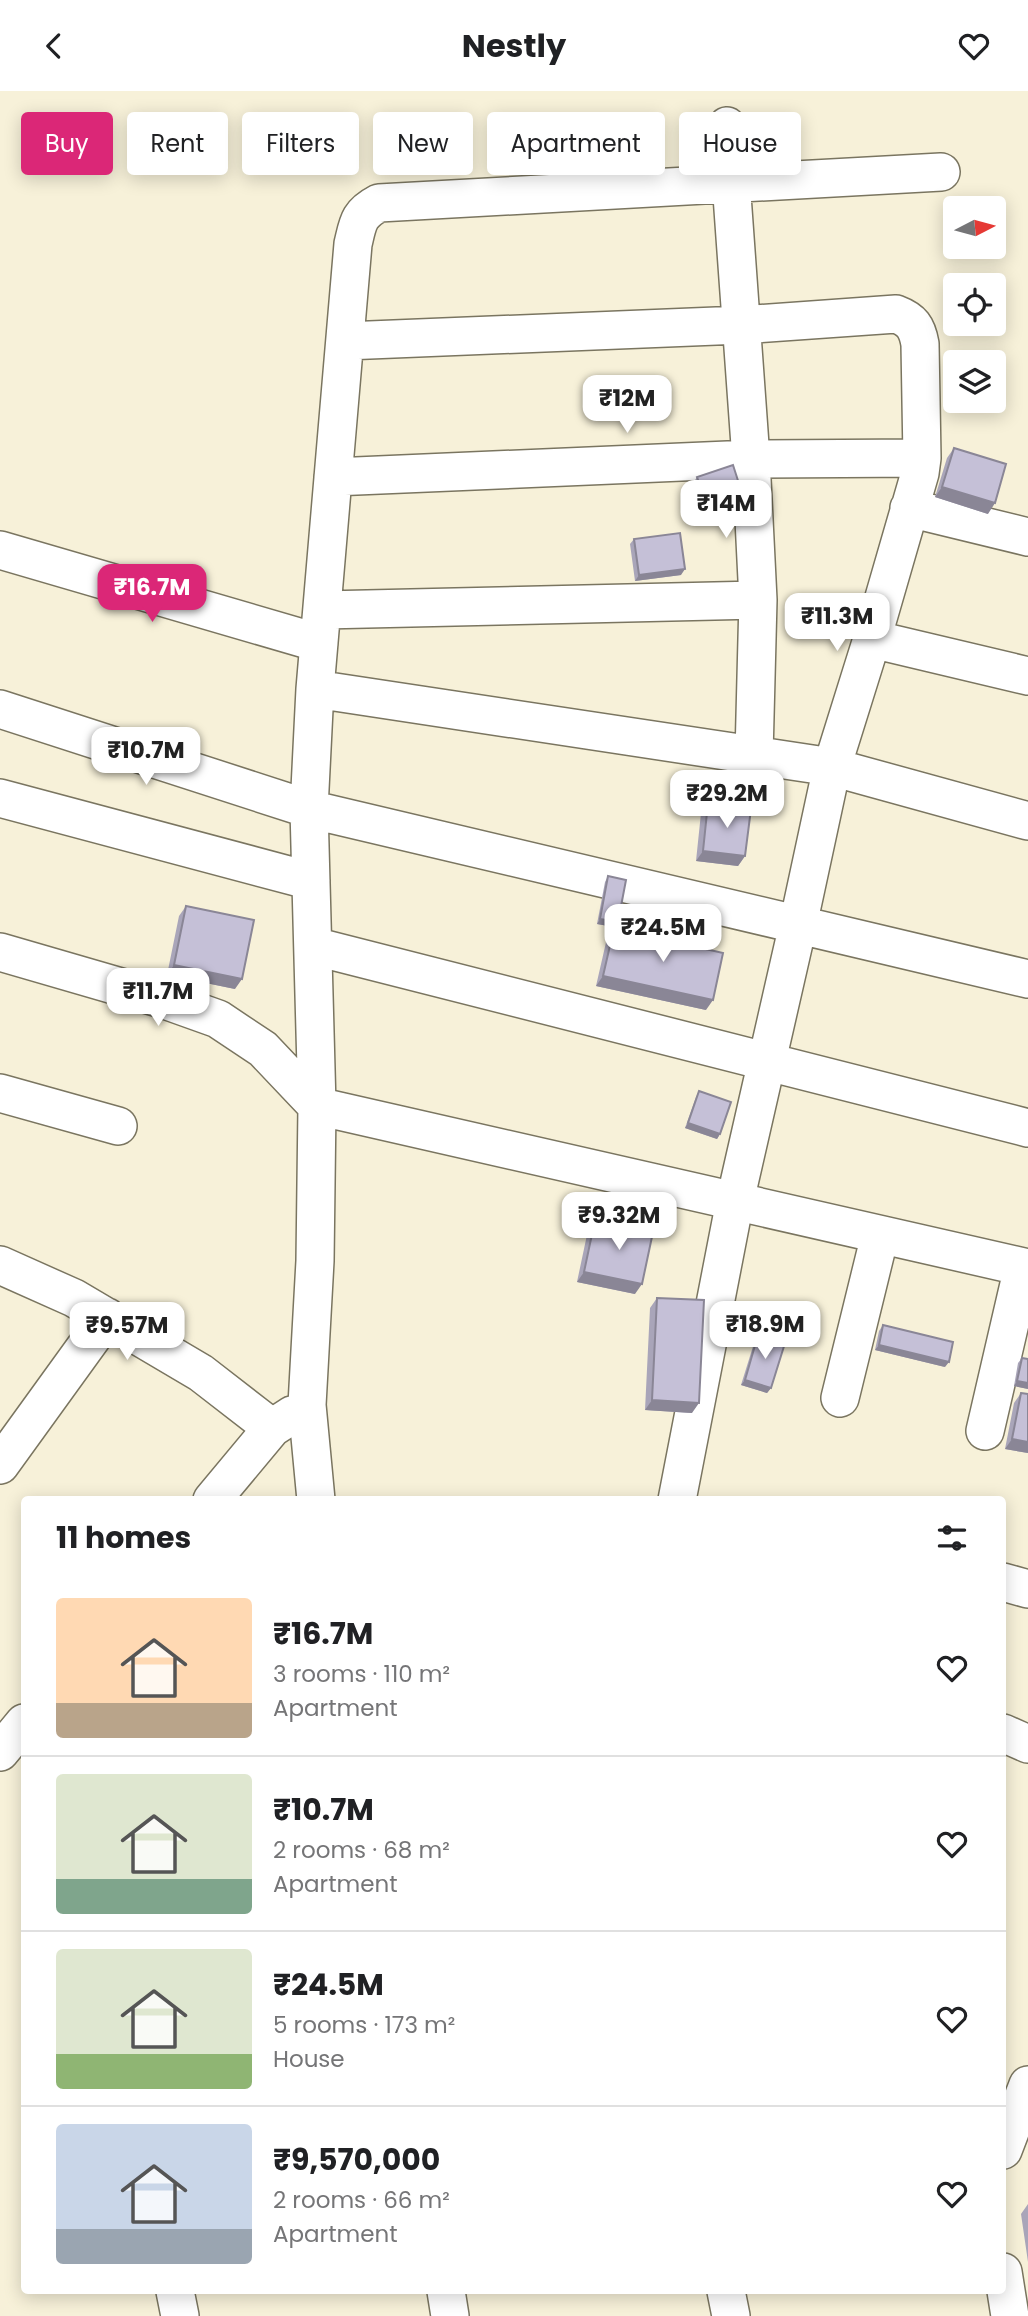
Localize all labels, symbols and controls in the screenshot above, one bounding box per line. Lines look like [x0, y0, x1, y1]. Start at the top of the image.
text: Nestly [462, 23, 566, 68]
icon: back [35, 27, 73, 65]
icon: heart [955, 27, 993, 65]
chip: Buy [21, 112, 113, 175]
chip: Rent [127, 112, 228, 175]
chip: Filters [242, 112, 359, 175]
chip: New [373, 112, 473, 175]
chip: Apartment [487, 112, 665, 175]
chip: House [679, 112, 801, 175]
north arrow [943, 196, 1006, 259]
map controls [943, 196, 1006, 413]
button: locate [943, 273, 1006, 336]
button: layers [943, 350, 1006, 413]
pin: ₹12M [586, 375, 668, 435]
text: ₹12M [599, 382, 655, 414]
pin: ₹14M [685, 481, 767, 540]
text: ₹14M [696, 487, 756, 519]
pin: ₹16.7M [95, 565, 209, 624]
text: ₹16.7M [114, 571, 190, 603]
pin: ₹11.3M [780, 594, 894, 653]
text: ₹11.3M [801, 600, 873, 632]
pin: ₹10.7M [89, 727, 203, 787]
text: ₹10.7M [107, 734, 185, 766]
pin: ₹29.2M [670, 771, 784, 830]
text: ₹29.2M [686, 777, 768, 809]
pin: ₹24.5M [606, 905, 720, 964]
text: ₹24.5M [620, 911, 706, 943]
pin: ₹11.7M [101, 969, 215, 1028]
text: ₹11.7M [123, 975, 193, 1007]
pin: ₹9.32M [562, 1193, 676, 1252]
text: ₹9.32M [578, 1199, 660, 1231]
pin: ₹18.9M [708, 1301, 822, 1361]
pin: ₹9.57M [70, 1303, 184, 1362]
text: ₹18.9M [725, 1308, 805, 1340]
text: ₹9.57M [86, 1309, 168, 1341]
text: 11 homes [56, 1516, 191, 1559]
icon: filters [933, 1519, 971, 1557]
text: ₹16.7M [273, 1612, 373, 1655]
icon: home [112, 1626, 196, 1710]
icon: heart [933, 1649, 971, 1687]
text: 3 rooms · 110 m² [273, 1658, 450, 1690]
text: Apartment [273, 1692, 398, 1724]
text: ₹10.7M [273, 1788, 374, 1831]
icon: home [112, 1802, 196, 1886]
icon: heart [933, 1825, 971, 1863]
text: 2 rooms · 68 m² [273, 1834, 450, 1866]
text: Apartment [273, 1868, 398, 1900]
text: ₹24.5M [273, 1963, 384, 2006]
icon: home [112, 1977, 196, 2061]
icon: heart [933, 2000, 971, 2038]
text: 5 rooms · 173 m² [273, 2009, 455, 2041]
text: House [273, 2043, 345, 2075]
text: ₹9,570,000 [273, 2138, 440, 2181]
icon: home [112, 2152, 196, 2236]
icon: heart [933, 2175, 971, 2213]
text: 2 rooms · 66 m² [273, 2184, 450, 2216]
text: Apartment [273, 2218, 398, 2250]

